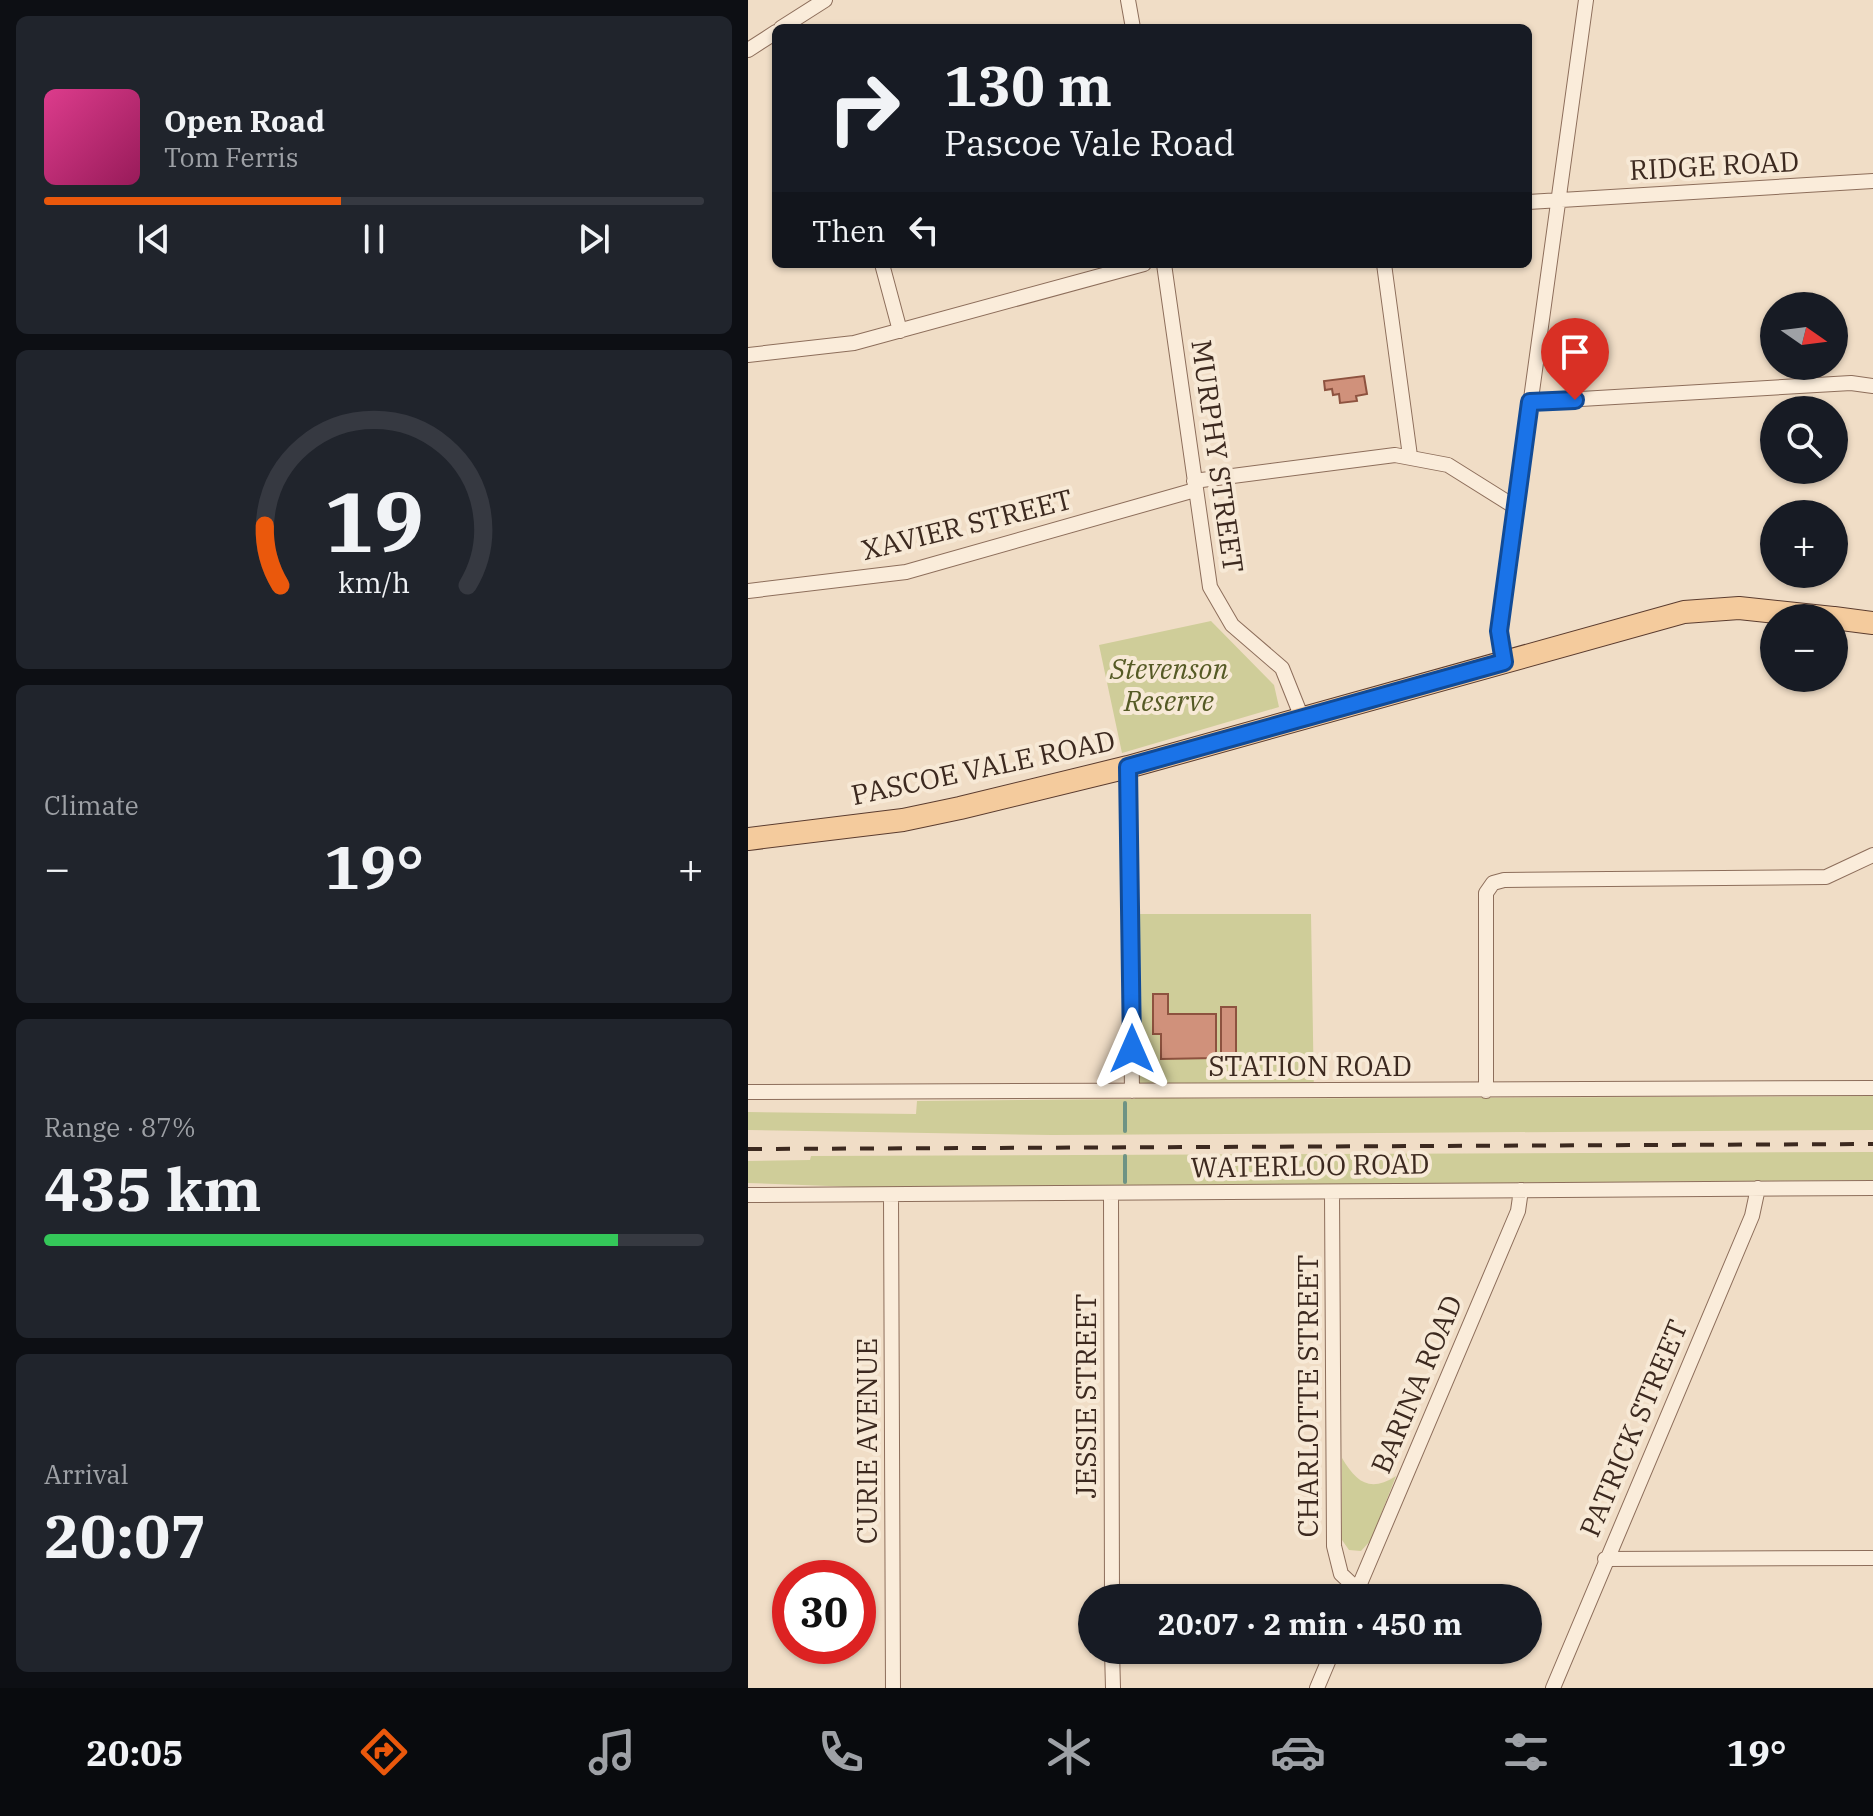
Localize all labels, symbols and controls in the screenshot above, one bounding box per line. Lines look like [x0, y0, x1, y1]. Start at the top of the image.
text: 130 m [944, 49, 1112, 121]
icon: right [812, 56, 916, 160]
text: Open Road [164, 101, 325, 140]
text: Pascoe Vale Road [944, 119, 1235, 166]
text: Tom Ferris [164, 140, 298, 174]
street label: RIDGE ROAD [1628, 142, 1800, 188]
icon: left [902, 208, 946, 252]
text: Then [812, 211, 886, 250]
icon: previous [132, 217, 176, 261]
icon: pause [352, 217, 396, 261]
icon: next [572, 217, 616, 261]
north arrow [1760, 292, 1848, 380]
map controls [1760, 292, 1848, 692]
pin [1541, 318, 1609, 400]
icon: arrive [1553, 330, 1597, 374]
street label: MURPHY STREET [1183, 337, 1253, 575]
button: search [1760, 396, 1848, 484]
text: 19 [324, 466, 424, 574]
street label: XAVIER STREET [858, 480, 1076, 568]
button: + [1760, 500, 1848, 588]
text: km/h [338, 564, 410, 601]
button: − [1760, 604, 1848, 692]
park label: Stevenson Reserve [1109, 650, 1228, 719]
street label: PASCOE VALE ROAD [848, 721, 1118, 813]
text: Climate [44, 788, 139, 822]
text: 19° [324, 827, 424, 906]
text: − [44, 839, 70, 896]
text: + [678, 839, 704, 896]
position arrow [1090, 1007, 1174, 1091]
street label: STATION ROAD [1208, 1047, 1412, 1084]
text: Range · 87% [44, 1110, 196, 1144]
street label: WATERLOO ROAD [1190, 1144, 1430, 1186]
text: 435 km [44, 1149, 262, 1228]
street label: CHARLOTTE STREET [1289, 1254, 1326, 1538]
street label: BARINA ROAD [1362, 1289, 1470, 1479]
street label: JESSIE STREET [1067, 1294, 1104, 1499]
street label: PATRICK STREET [1571, 1314, 1695, 1542]
street label: CURIE AVENUE [848, 1338, 885, 1544]
text: Arrival [44, 1457, 129, 1491]
text: 20:07 [44, 1496, 206, 1575]
speed limit sign: 30 [772, 1560, 876, 1664]
text: 20:07 · 2 min · 450 m [1158, 1604, 1462, 1643]
icon: directions [356, 1724, 412, 1780]
icon: music [584, 1724, 640, 1780]
icon: phone [813, 1724, 869, 1780]
icon: climate [1041, 1724, 1097, 1780]
icon: car [1270, 1724, 1326, 1780]
icon: filters [1498, 1724, 1554, 1780]
text: 20:05 [86, 1729, 184, 1776]
text: 19° [1727, 1729, 1787, 1776]

